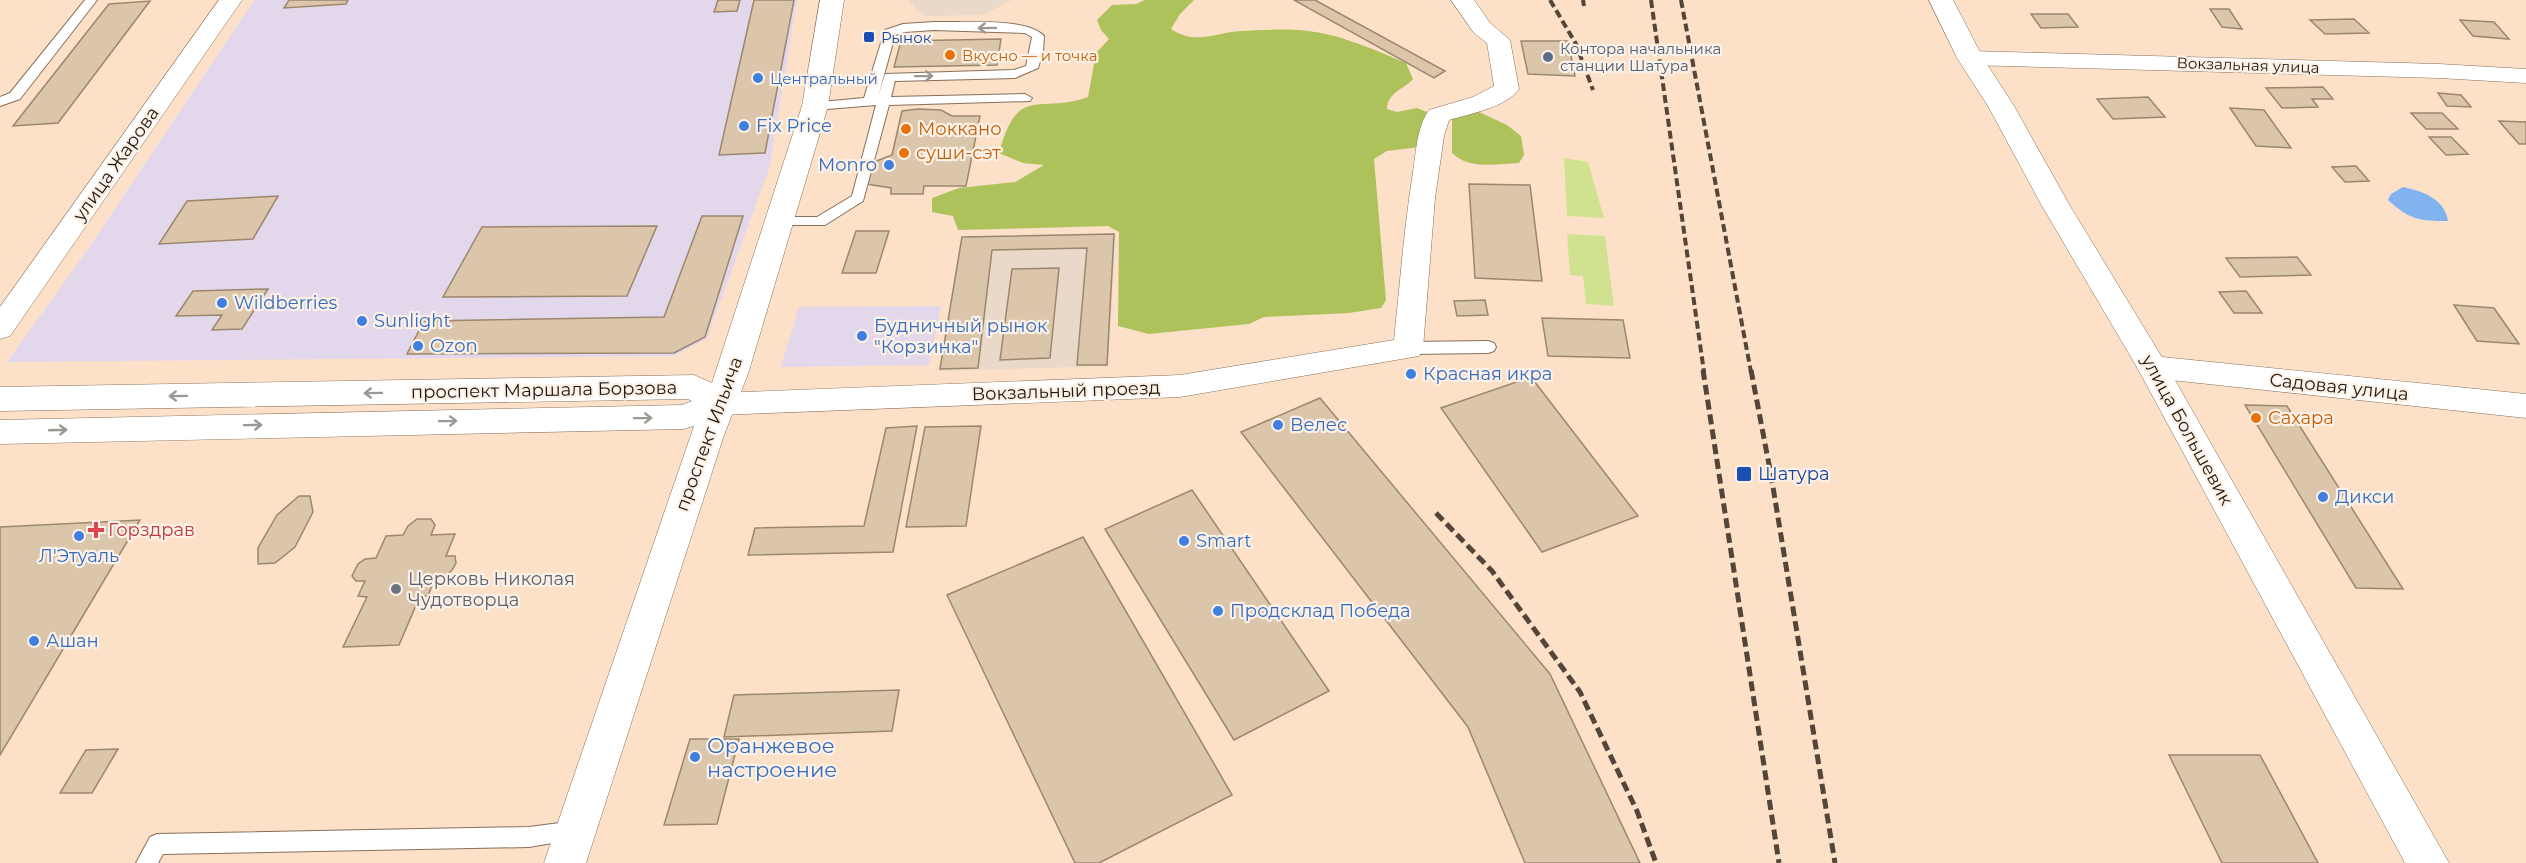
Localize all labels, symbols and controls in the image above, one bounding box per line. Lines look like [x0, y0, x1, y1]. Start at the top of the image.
one-way arrow [977, 22, 997, 34]
place label: Рынок [881, 28, 932, 47]
marker: Рынок [862, 30, 876, 44]
place label: Контора начальника станции Шатура [1560, 39, 1721, 75]
place label: Вкусно — и точка [962, 46, 1098, 65]
marker: Вкусно — и точка [943, 48, 957, 62]
marker: Контора начальника станции Шатура [1541, 50, 1555, 64]
street label: Вокзальная улица [2176, 53, 2320, 77]
place label: Центральный [770, 69, 878, 88]
marker: Центральный [751, 71, 765, 85]
one-way arrow [913, 71, 933, 82]
street label: улица Жарова [68, 103, 164, 226]
place label: Fix Price [756, 115, 832, 137]
place label: Моккано [918, 118, 1002, 140]
marker: Fix Price [737, 119, 751, 133]
marker: Моккано [899, 122, 913, 136]
place label: суши-сэт [916, 142, 1001, 164]
marker: суши-сэт [897, 146, 911, 160]
place label: Monro [818, 154, 877, 176]
marker: Monro [882, 158, 896, 172]
place label: Wildberries [234, 292, 338, 314]
marker: Wildberries [215, 296, 229, 310]
place label: Sunlight [374, 310, 451, 332]
marker: Sunlight [355, 314, 369, 328]
place label: Будничный рынок "Корзинка" [874, 315, 1048, 358]
marker: Будничный рынок "Корзинка" [855, 329, 869, 343]
place label: Ozon [430, 335, 478, 357]
marker: Ozon [411, 339, 425, 353]
street label: улица Большевик [2136, 350, 2238, 509]
street label: проспект Ильича [671, 354, 747, 514]
place label: Красная икра [1423, 363, 1552, 385]
marker: Красная икра [1404, 367, 1418, 381]
street label: Садовая улица [2268, 369, 2410, 405]
street label: проспект Маршала Борзова [411, 377, 677, 403]
street label: Вокзальный проезд [971, 377, 1161, 405]
one-way arrow [363, 387, 383, 399]
one-way arrow [168, 390, 188, 402]
place label: Сахара [2268, 407, 2334, 429]
marker: Сахара [2249, 411, 2263, 425]
one-way arrow [633, 412, 653, 424]
place label: Велес [1290, 414, 1347, 436]
one-way arrow [438, 416, 458, 427]
marker: Велес [1271, 418, 1285, 432]
one-way arrow [243, 419, 263, 431]
one-way arrow [48, 425, 68, 436]
place label: Шатура [1758, 463, 1830, 485]
marker: Шатура [1735, 465, 1753, 483]
place label: Дикси [2335, 486, 2394, 508]
marker: Дикси [2316, 490, 2330, 504]
place label: Горздрав [108, 519, 195, 541]
marker: Горздрав [89, 523, 103, 537]
marker: Л'Этуаль [72, 529, 86, 543]
place label: Smart [1196, 530, 1252, 552]
marker: Smart [1177, 534, 1191, 548]
place label: Л'Этуаль [39, 545, 119, 567]
place label: Церковь Николая Чудотворца [408, 568, 575, 611]
marker: Церковь Николая Чудотворца [389, 582, 403, 596]
place label: Продсклад Победа [1230, 600, 1411, 622]
marker: Продсклад Победа [1211, 604, 1225, 618]
place label: Ашан [46, 630, 99, 652]
marker: Ашан [27, 634, 41, 648]
place label: Оранжевое настроение [707, 733, 837, 782]
marker: Оранжевое настроение [688, 750, 702, 764]

